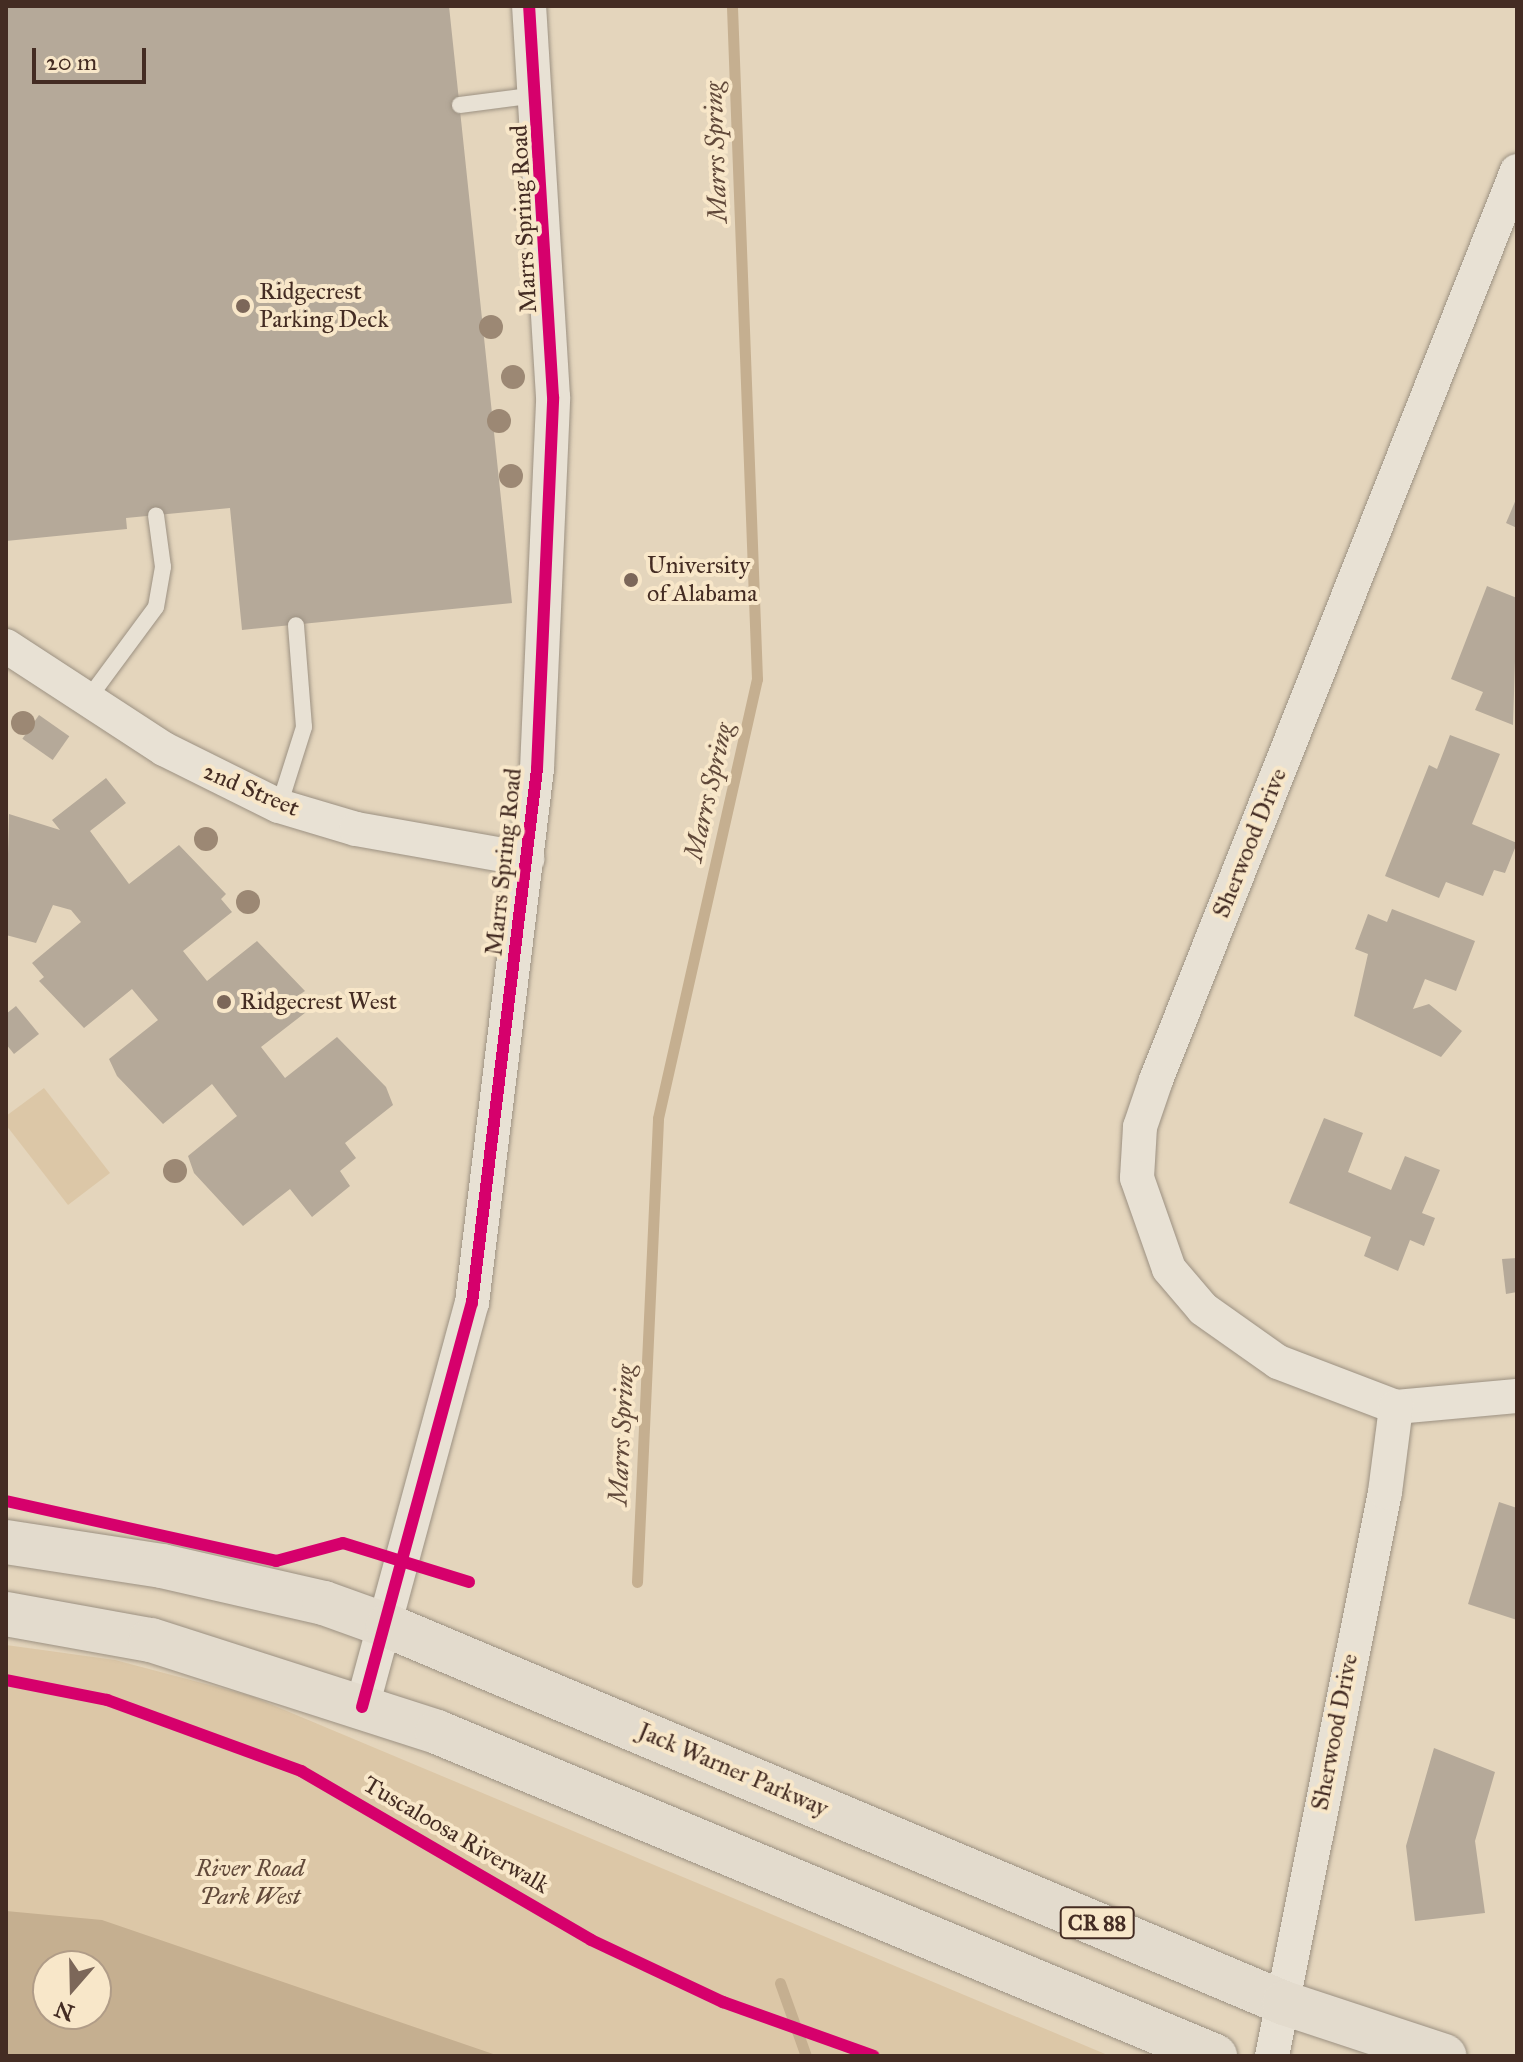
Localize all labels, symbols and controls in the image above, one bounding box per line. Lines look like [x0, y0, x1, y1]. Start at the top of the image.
scale bar [36, 32, 150, 82]
text: 20 m [46, 47, 97, 77]
water label: Marrs Spring [698, 81, 734, 223]
street label: Marrs Spring Road [505, 124, 543, 314]
place label: Ridgecrest Parking Deck [259, 278, 389, 334]
marker: Ridgecrest Parking Deck [234, 297, 252, 315]
place label: University of Alabama [647, 552, 757, 608]
marker: University of Alabama [622, 571, 640, 589]
water label: Marrs Spring [678, 720, 740, 864]
street label: 2nd Street [199, 757, 303, 823]
street label: Sherwood Drive [1207, 764, 1293, 922]
street label: Marrs Spring Road [480, 767, 528, 957]
place label: Ridgecrest West [240, 988, 397, 1016]
marker: Ridgecrest West [215, 993, 233, 1011]
water label: Marrs Spring [603, 1364, 641, 1506]
street label: Sherwood Drive [1306, 1651, 1364, 1813]
street label: Jack Warner Parkway [634, 1717, 832, 1823]
street label: Tuscaloosa Riverwalk [358, 1770, 554, 1900]
park label: River Road Park West [195, 1855, 305, 1911]
road number: CR 88 [1059, 1905, 1135, 1941]
north arrow [32, 1950, 112, 2030]
text: N [51, 1995, 78, 2027]

